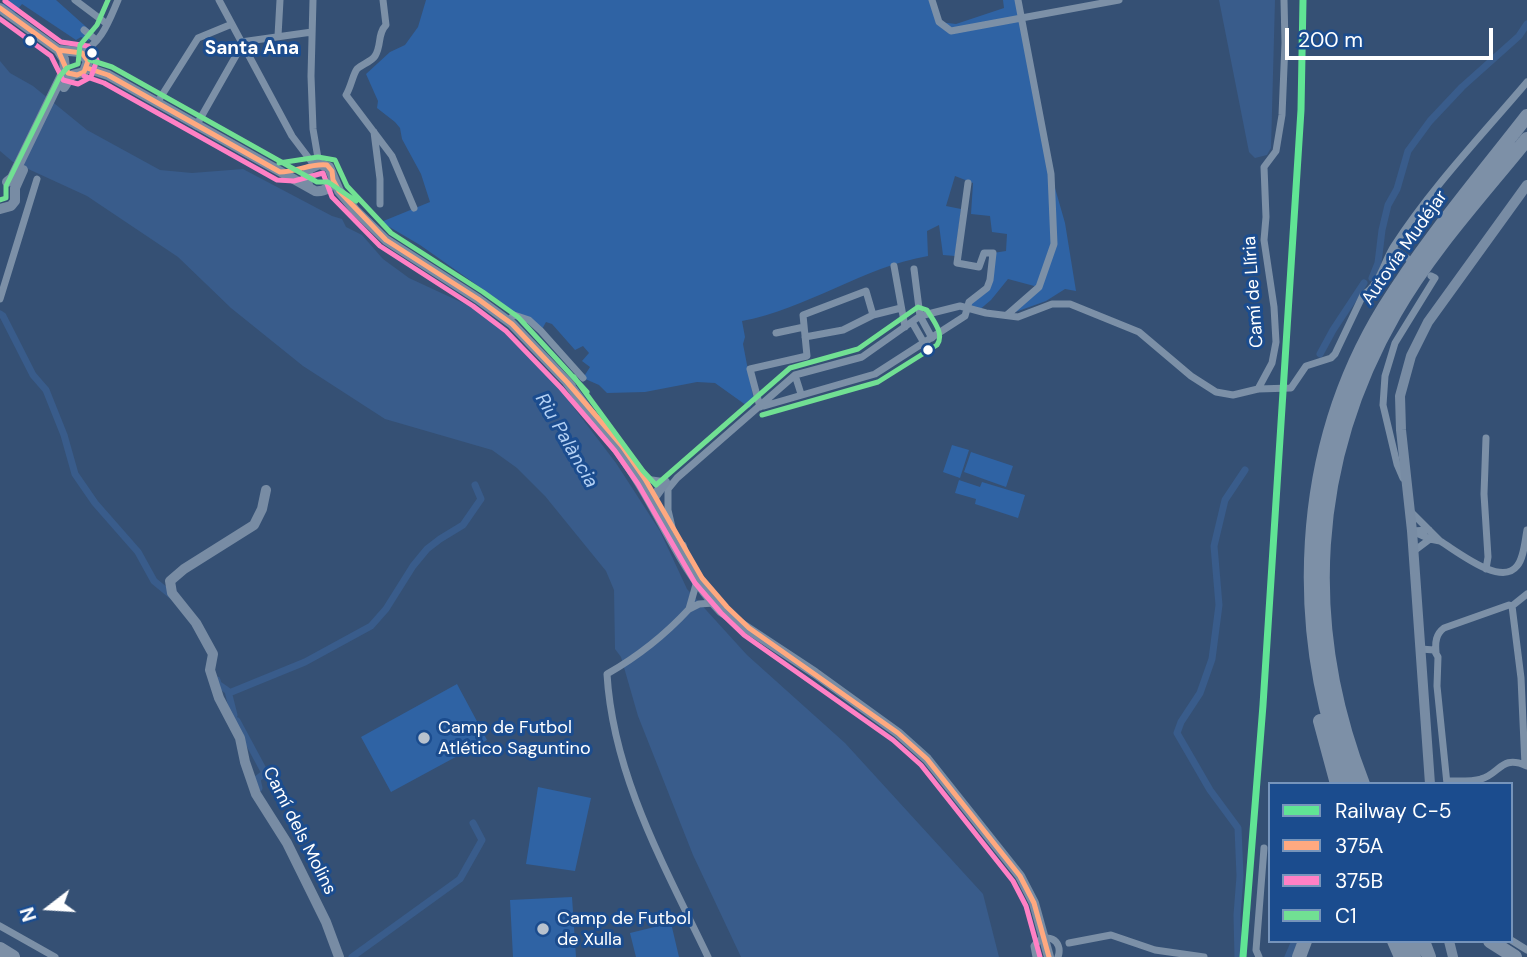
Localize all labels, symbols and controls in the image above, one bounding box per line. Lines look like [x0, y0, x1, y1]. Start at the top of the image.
scale bar [1289, 14, 1497, 58]
text: 200 m [1298, 26, 1363, 54]
unlabelled marker [23, 34, 37, 48]
district label: Santa Ana [205, 38, 299, 60]
unlabelled marker [85, 46, 99, 60]
street label: Autovía Mudéjar [1357, 187, 1453, 309]
street label: Camí de Llíria [1239, 235, 1269, 349]
unlabelled marker [921, 343, 935, 357]
water label: Riu Palància [530, 390, 602, 492]
place label: Camp de Futbol Atlético Saguntino [438, 717, 591, 760]
marker: Camp de Futbol Atlético Saguntino [416, 730, 432, 746]
street label: Camí dels Molins [258, 764, 340, 898]
legend [1268, 782, 1513, 943]
text: Railway C-5 [1335, 797, 1452, 825]
text: 375A [1335, 832, 1384, 860]
text: 375B [1335, 867, 1383, 895]
north arrow [14, 873, 84, 943]
text: C1 [1335, 902, 1357, 930]
text: N [14, 904, 42, 925]
place label: Camp de Futbol de Xulla [557, 908, 691, 950]
marker: Camp de Futbol de Xulla [535, 921, 551, 937]

